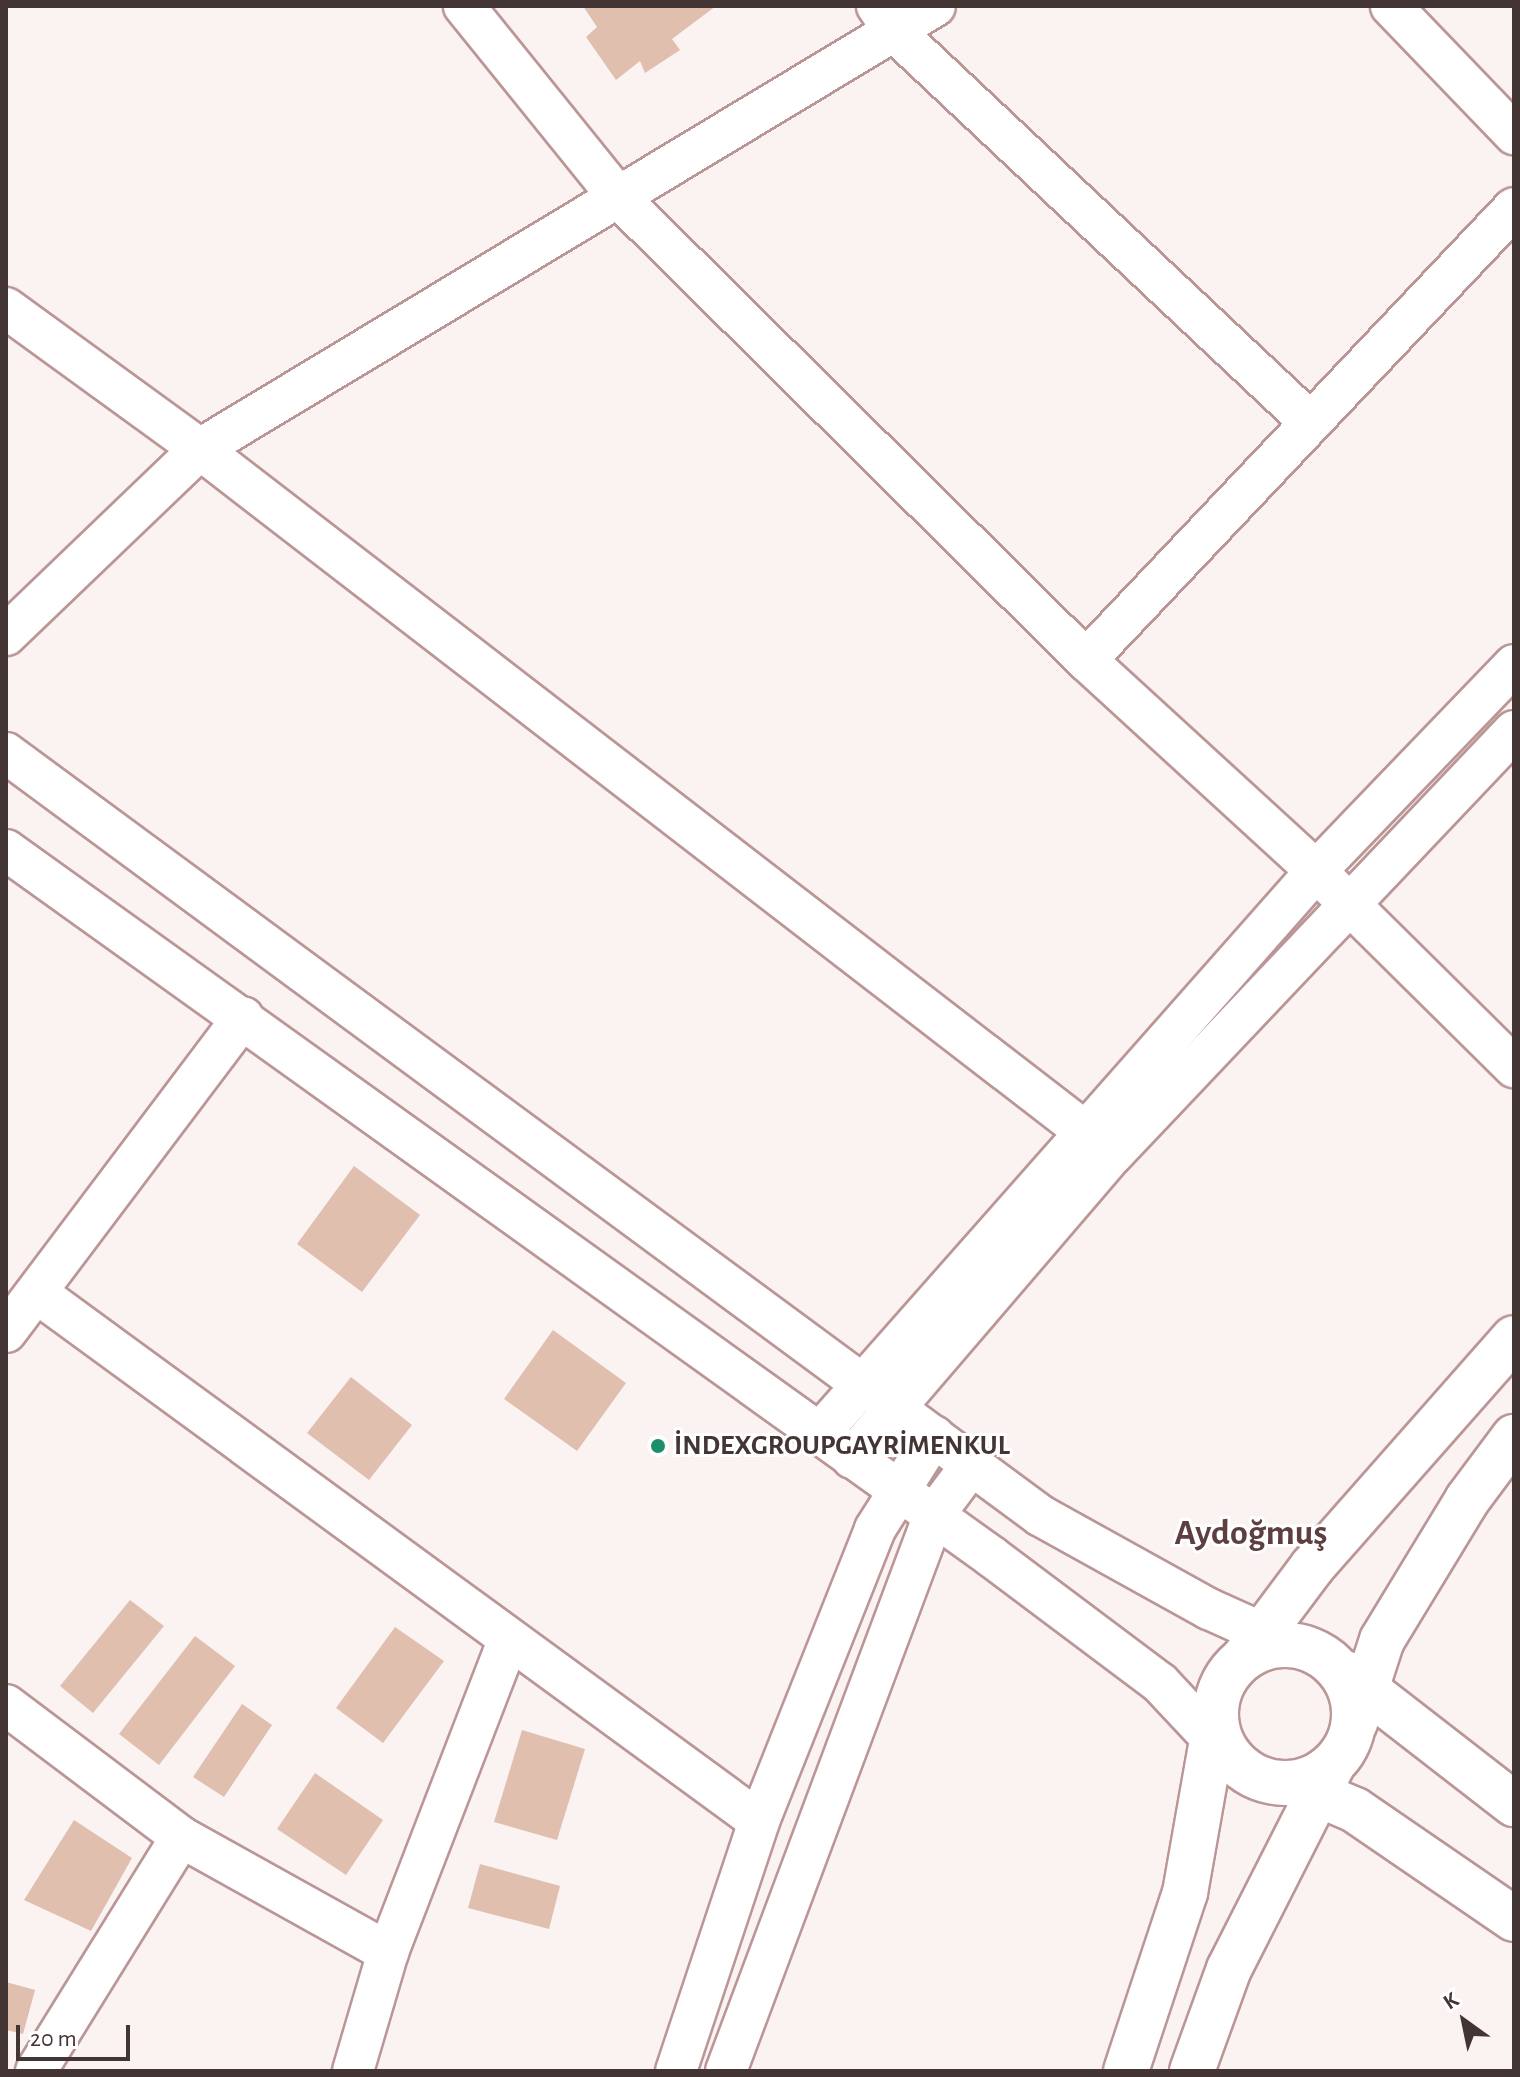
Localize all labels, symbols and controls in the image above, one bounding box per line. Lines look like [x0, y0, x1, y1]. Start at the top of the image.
place label: İNDEXGROUPGAYRİMENKUL [674, 1429, 1010, 1463]
marker: İNDEXGROUPGAYRİMENKUL [649, 1437, 667, 1455]
district label: Aydoğmuş [1175, 1512, 1327, 1556]
north arrow [1424, 1981, 1504, 2061]
text: K [1440, 1988, 1462, 2014]
scale bar [20, 2009, 134, 2059]
text: 20 m [30, 2027, 77, 2051]

